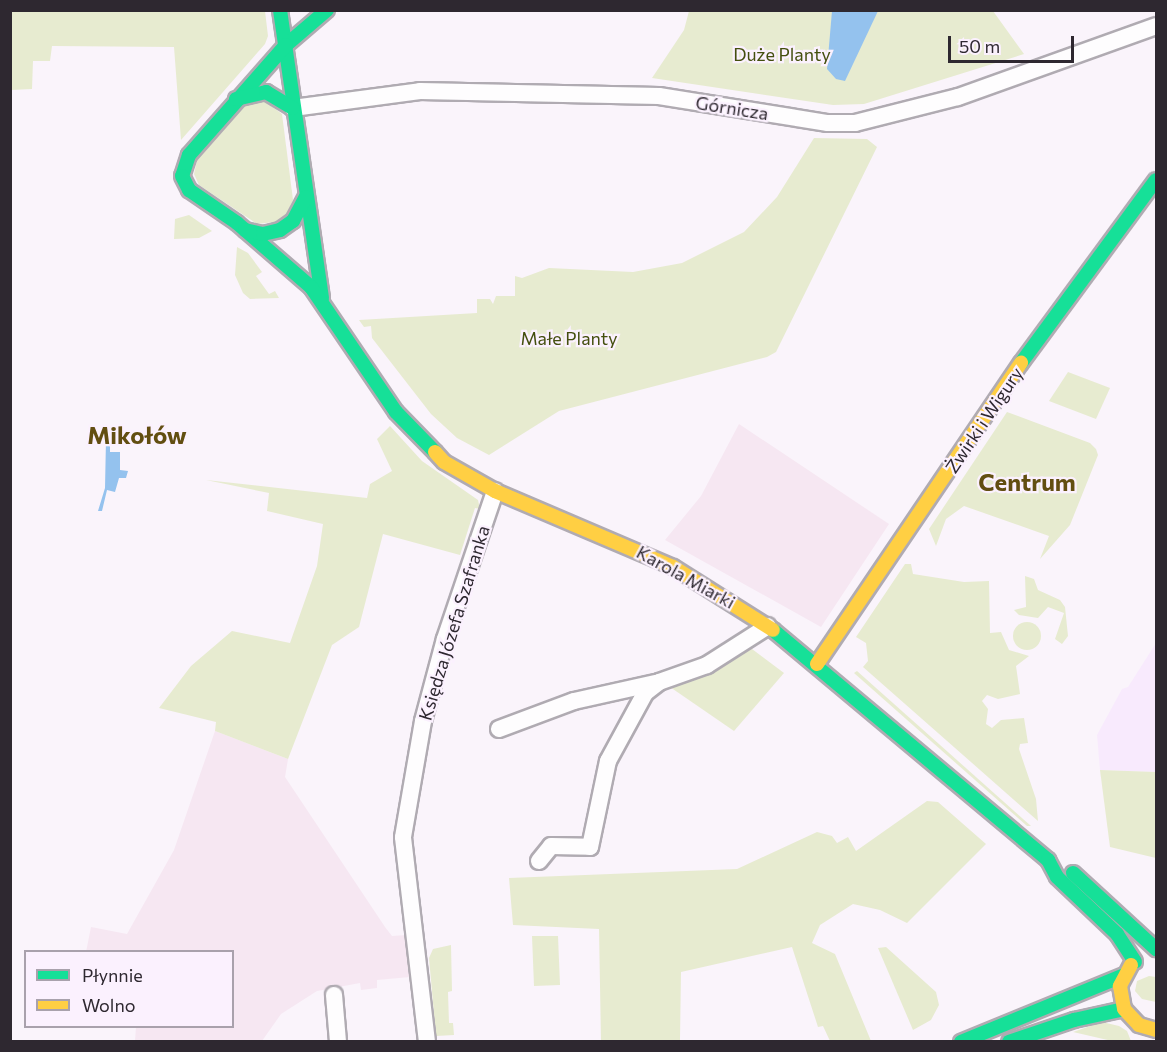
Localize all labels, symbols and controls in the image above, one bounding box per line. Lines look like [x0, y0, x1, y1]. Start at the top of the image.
scale bar [951, 24, 1077, 62]
text: 50 m [959, 35, 1000, 57]
park label: Duże Planty [733, 43, 831, 65]
street label: Górnicza [694, 92, 770, 124]
park label: Małe Planty [520, 327, 618, 349]
street label: Żwirki i Wigury [941, 363, 1027, 477]
district label: Mikołów [87, 421, 187, 449]
district label: Centrum [978, 468, 1076, 496]
street label: Księdza Józefa Szafranka [414, 523, 494, 723]
street label: Karola Miarki [633, 541, 739, 613]
legend [24, 950, 234, 1028]
text: Płynnie [82, 964, 143, 986]
text: Wolno [82, 994, 136, 1016]

